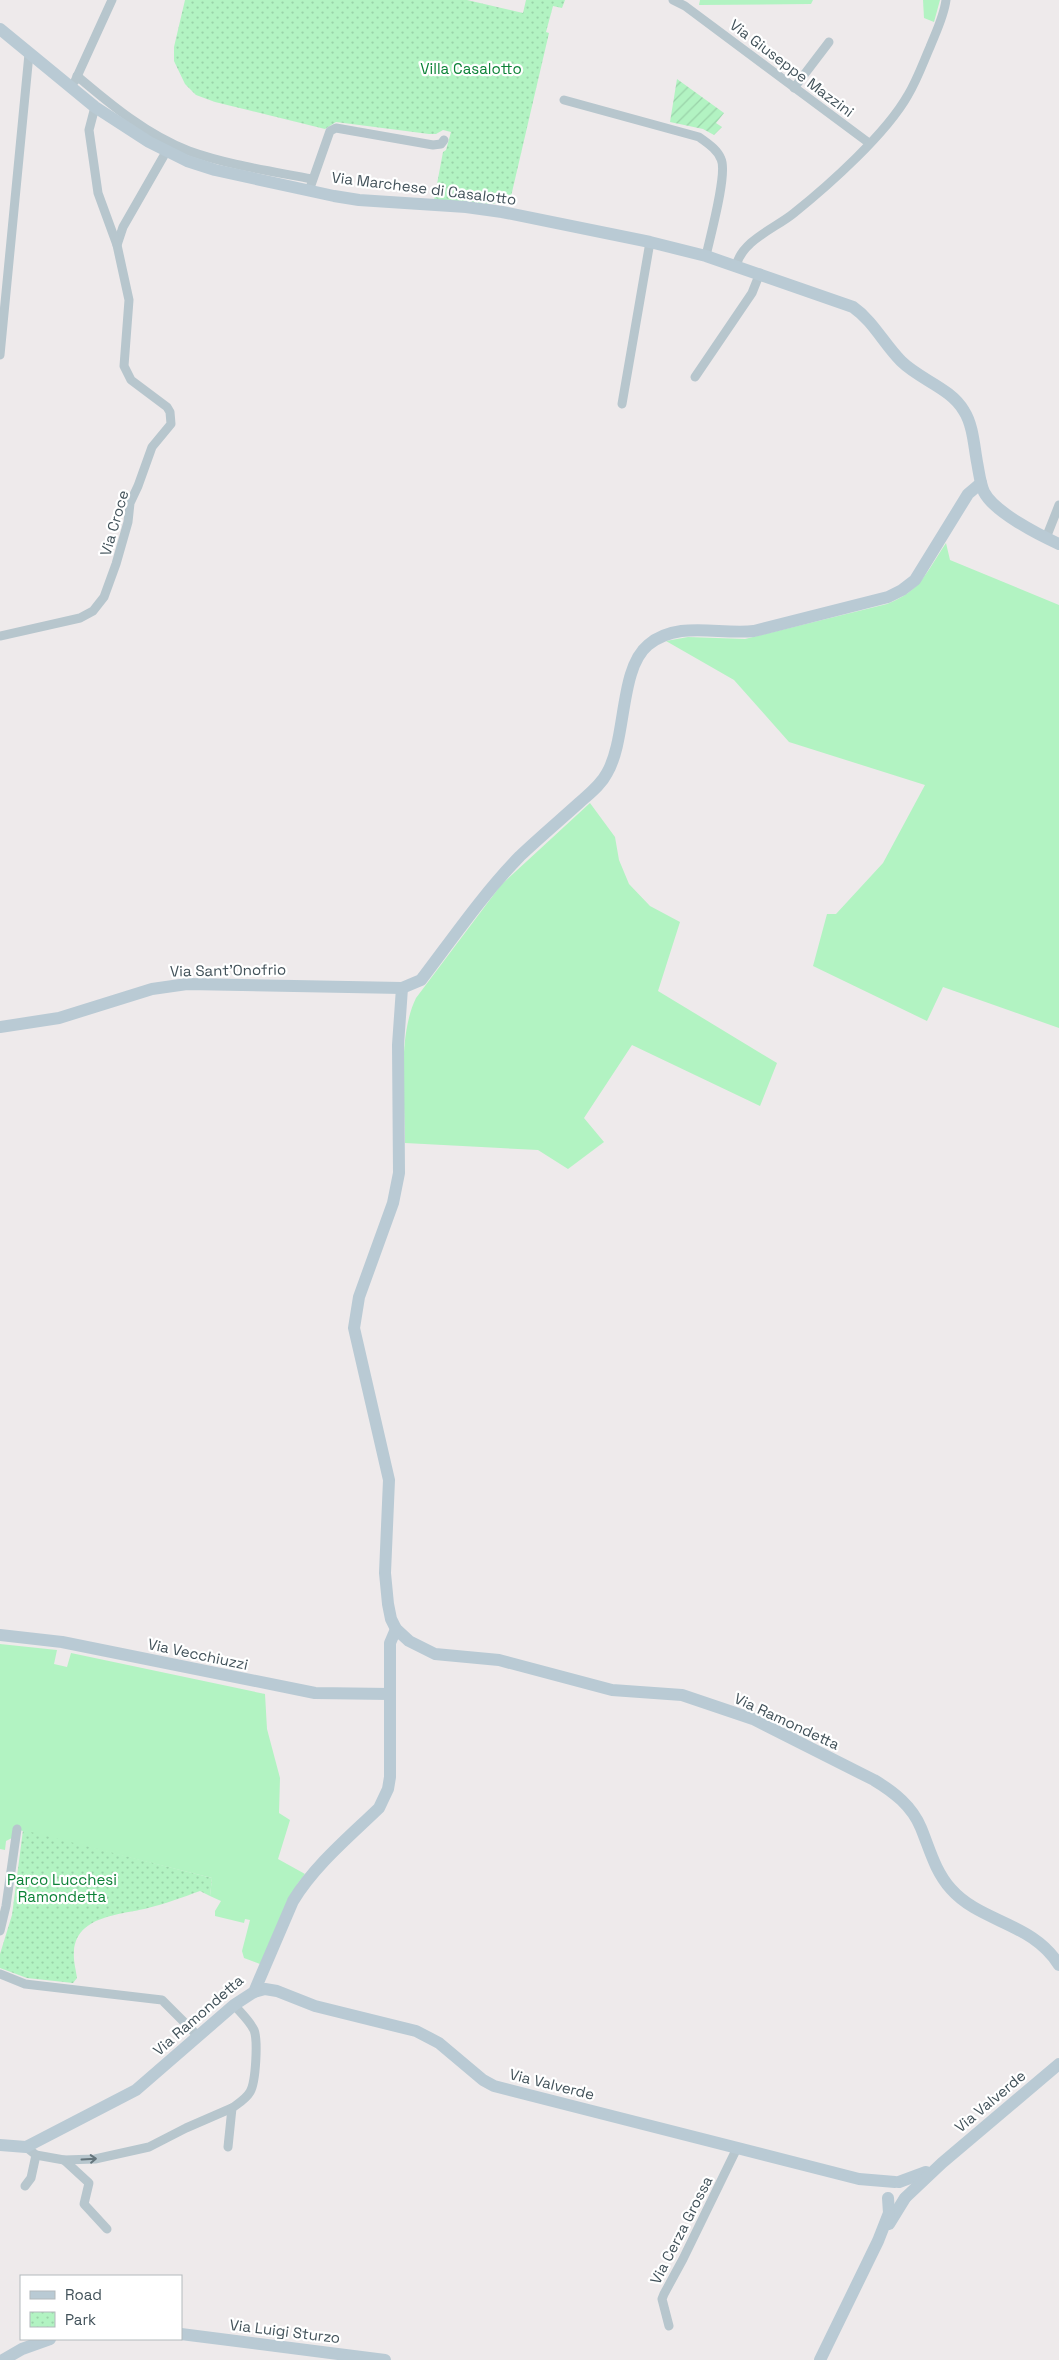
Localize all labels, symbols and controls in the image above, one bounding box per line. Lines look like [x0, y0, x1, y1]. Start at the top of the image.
street label: Via Giuseppe Mazzini [726, 15, 858, 121]
park label: Villa Casalotto [420, 59, 522, 78]
street label: Via Marchese di Casalotto [331, 167, 517, 209]
street label: Via Croce [96, 488, 132, 558]
street label: Via Sant'Onofrio [170, 959, 286, 981]
street label: Via Vecchiuzzi [146, 1634, 250, 1674]
street label: Via Ramondetta [731, 1688, 843, 1754]
park label: Parco Lucchesi Ramondetta [7, 1870, 117, 1906]
street label: Via Ramondetta [149, 1970, 247, 2059]
street label: Via Valverde [508, 2064, 597, 2104]
street label: Via Valverde [951, 2066, 1029, 2136]
one-way arrow [81, 2154, 97, 2163]
street label: Via Cerza Grossa [646, 2172, 717, 2287]
legend [20, 2275, 182, 2340]
text: Road [65, 2285, 102, 2304]
text: Park [65, 2310, 96, 2329]
street label: Via Luigi Sturzo [229, 2315, 341, 2347]

